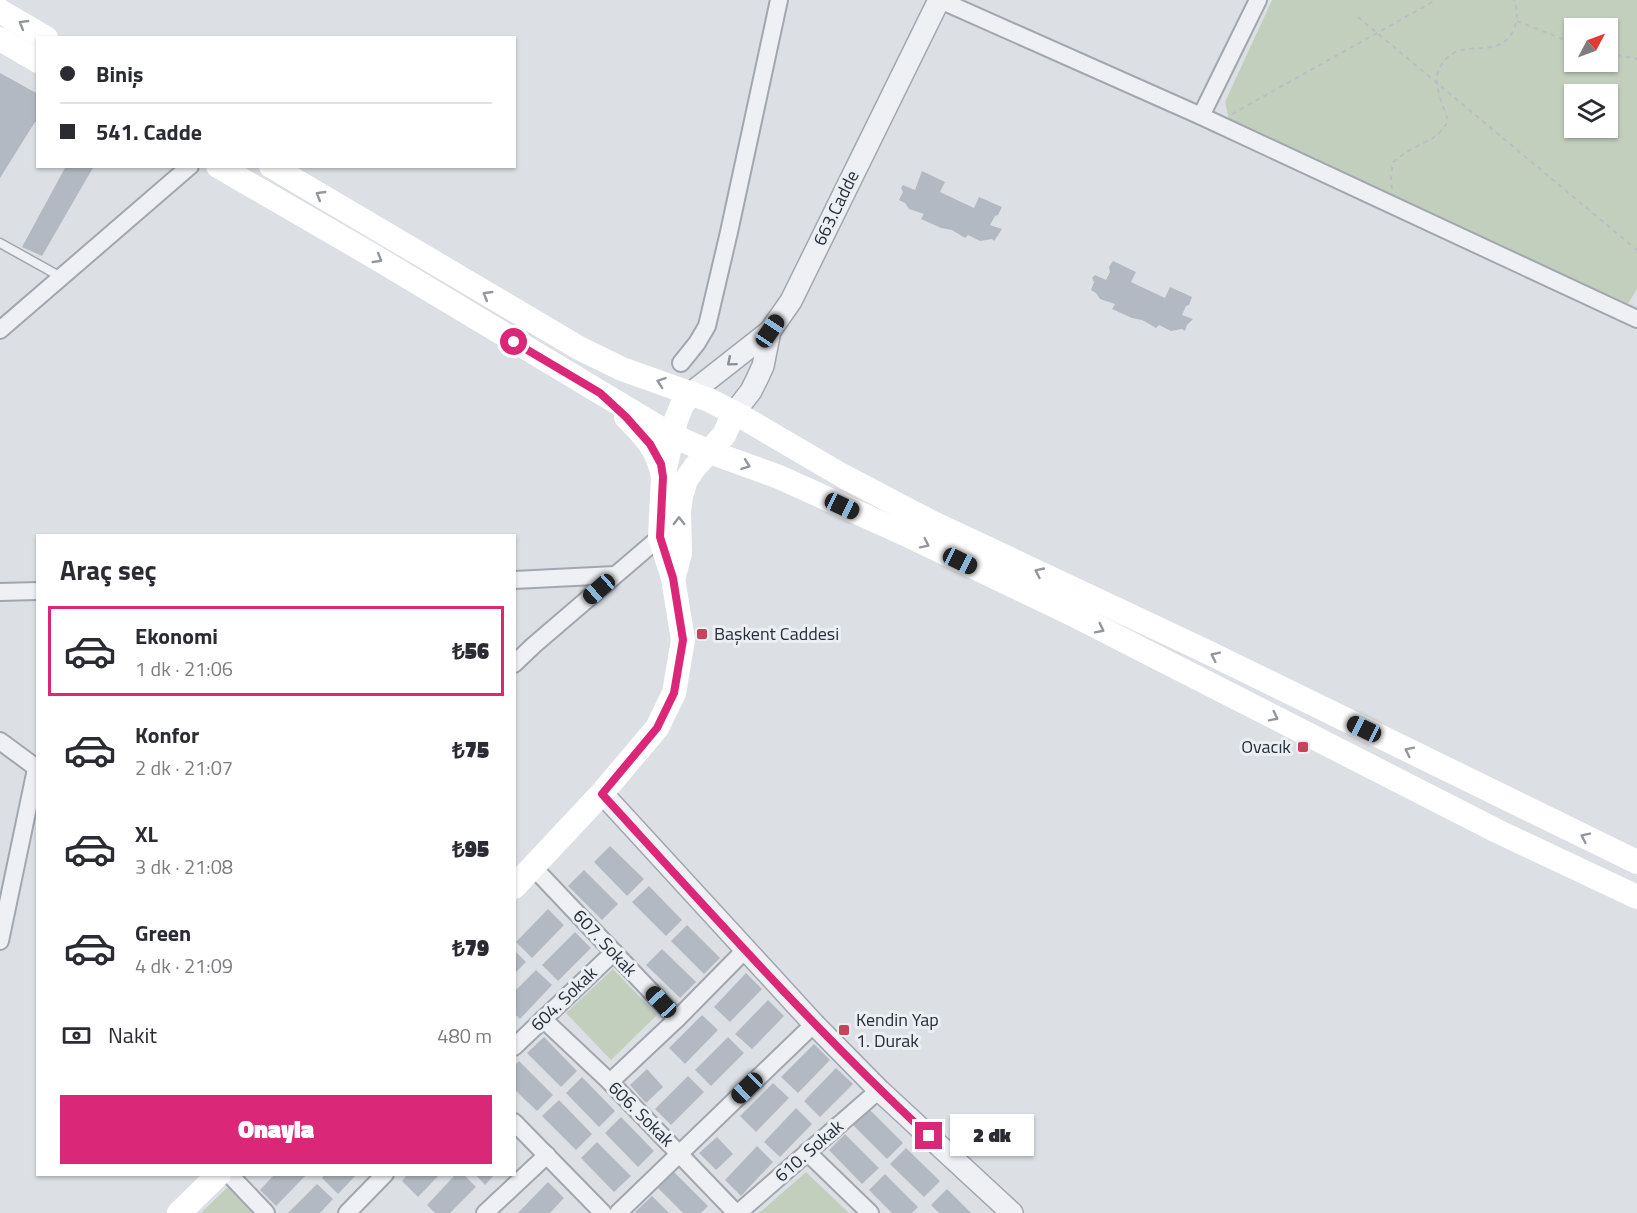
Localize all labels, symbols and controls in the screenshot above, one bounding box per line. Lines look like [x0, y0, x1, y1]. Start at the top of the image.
north arrow [1564, 18, 1618, 72]
map controls [1564, 18, 1618, 138]
one-way arrow [19, 20, 29, 32]
text: Biniş [96, 57, 143, 91]
button: layers [1564, 84, 1618, 138]
text: 541. Cadde [96, 115, 202, 149]
street label: 663.Cadde [806, 166, 865, 250]
one-way arrow [316, 191, 326, 203]
one-way arrow [372, 252, 382, 264]
one-way arrow [483, 291, 493, 302]
car [752, 311, 788, 351]
route start [500, 328, 527, 355]
one-way arrow [727, 355, 738, 366]
one-way arrow [656, 377, 667, 390]
one-way arrow [741, 458, 751, 471]
car [822, 490, 862, 522]
one-way arrow [673, 516, 686, 525]
one-way arrow [918, 536, 929, 548]
car [940, 545, 980, 577]
text: Araç seç [60, 549, 157, 590]
one-way arrow [1035, 568, 1046, 580]
car [580, 570, 618, 608]
text: Ekonomi [135, 619, 218, 653]
place label: Başkent Caddesi [714, 620, 839, 647]
one-way arrow [1094, 622, 1105, 633]
icon: car [63, 624, 117, 678]
marker: Başkent Caddesi [695, 627, 709, 641]
text: ₺56 [452, 634, 489, 668]
one-way arrow [1211, 652, 1222, 663]
text: 1 dk · 21:06 [135, 653, 233, 684]
one-way arrow [1268, 710, 1279, 721]
car [1344, 713, 1384, 745]
text: Konfor [135, 718, 199, 752]
icon: car [63, 723, 117, 777]
text: ₺75 [452, 733, 489, 767]
place label: Ovacık [1241, 733, 1291, 760]
marker: Ovacık [1296, 740, 1310, 754]
one-way arrow [1405, 747, 1416, 758]
text: 2 dk · 21:07 [135, 752, 233, 783]
text: XL [135, 817, 158, 851]
icon: car [63, 822, 117, 876]
text: ₺95 [452, 832, 489, 866]
one-way arrow [1580, 832, 1591, 844]
text: 3 dk · 21:08 [135, 851, 233, 882]
street label: 607. Sokak [567, 903, 644, 983]
text: Green [135, 916, 191, 950]
icon: car [63, 921, 117, 975]
text: ₺79 [452, 931, 489, 965]
text: 4 dk · 21:09 [135, 950, 233, 981]
street label: 604. Sokak [524, 960, 603, 1037]
car [642, 983, 680, 1021]
place label: Kendin Yap 1. Durak [856, 1006, 939, 1054]
text: Nakit [108, 1018, 157, 1052]
icon: cash [60, 1019, 93, 1052]
text: 480 m [437, 1020, 492, 1051]
marker: Kendin Yap 1. Durak [837, 1023, 851, 1037]
car [728, 1069, 766, 1107]
street label: 606. Sokak [602, 1075, 681, 1153]
button: Onayla [60, 1095, 492, 1164]
street label: 610. Sokak [768, 1113, 849, 1188]
callout: 2 dk [950, 1115, 1034, 1157]
text: 2 dk [973, 1119, 1011, 1150]
route end [915, 1122, 942, 1149]

